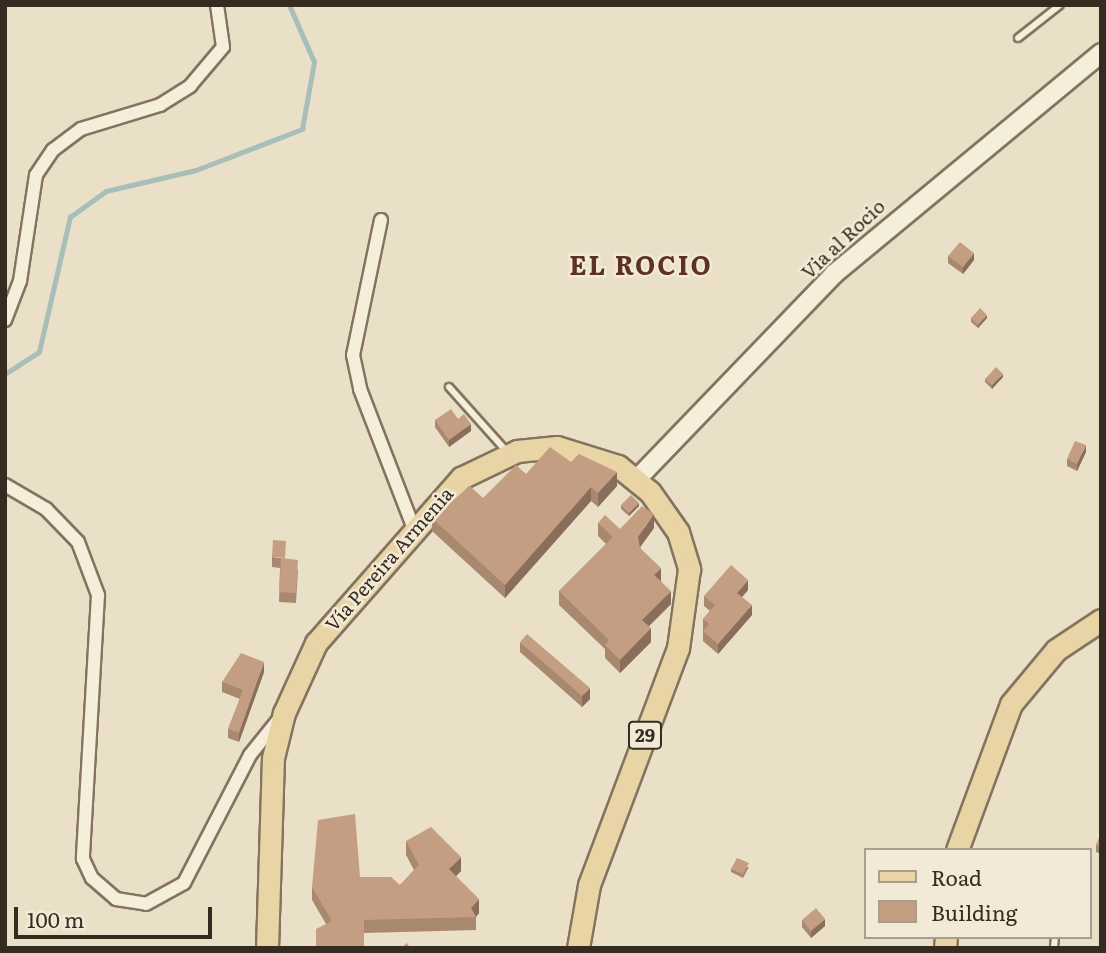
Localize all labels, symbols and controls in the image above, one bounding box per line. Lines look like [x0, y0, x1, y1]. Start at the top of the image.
street label: Via al Rocio [797, 195, 889, 283]
district label: EL ROCIO [570, 248, 712, 280]
street label: Vía Pereira Armenia [320, 482, 458, 636]
road number: 29 [628, 720, 662, 750]
legend [864, 848, 1092, 939]
text: Road [931, 861, 982, 892]
scale bar [18, 894, 215, 938]
text: Building [931, 896, 1017, 927]
text: 100 m [27, 903, 84, 934]

